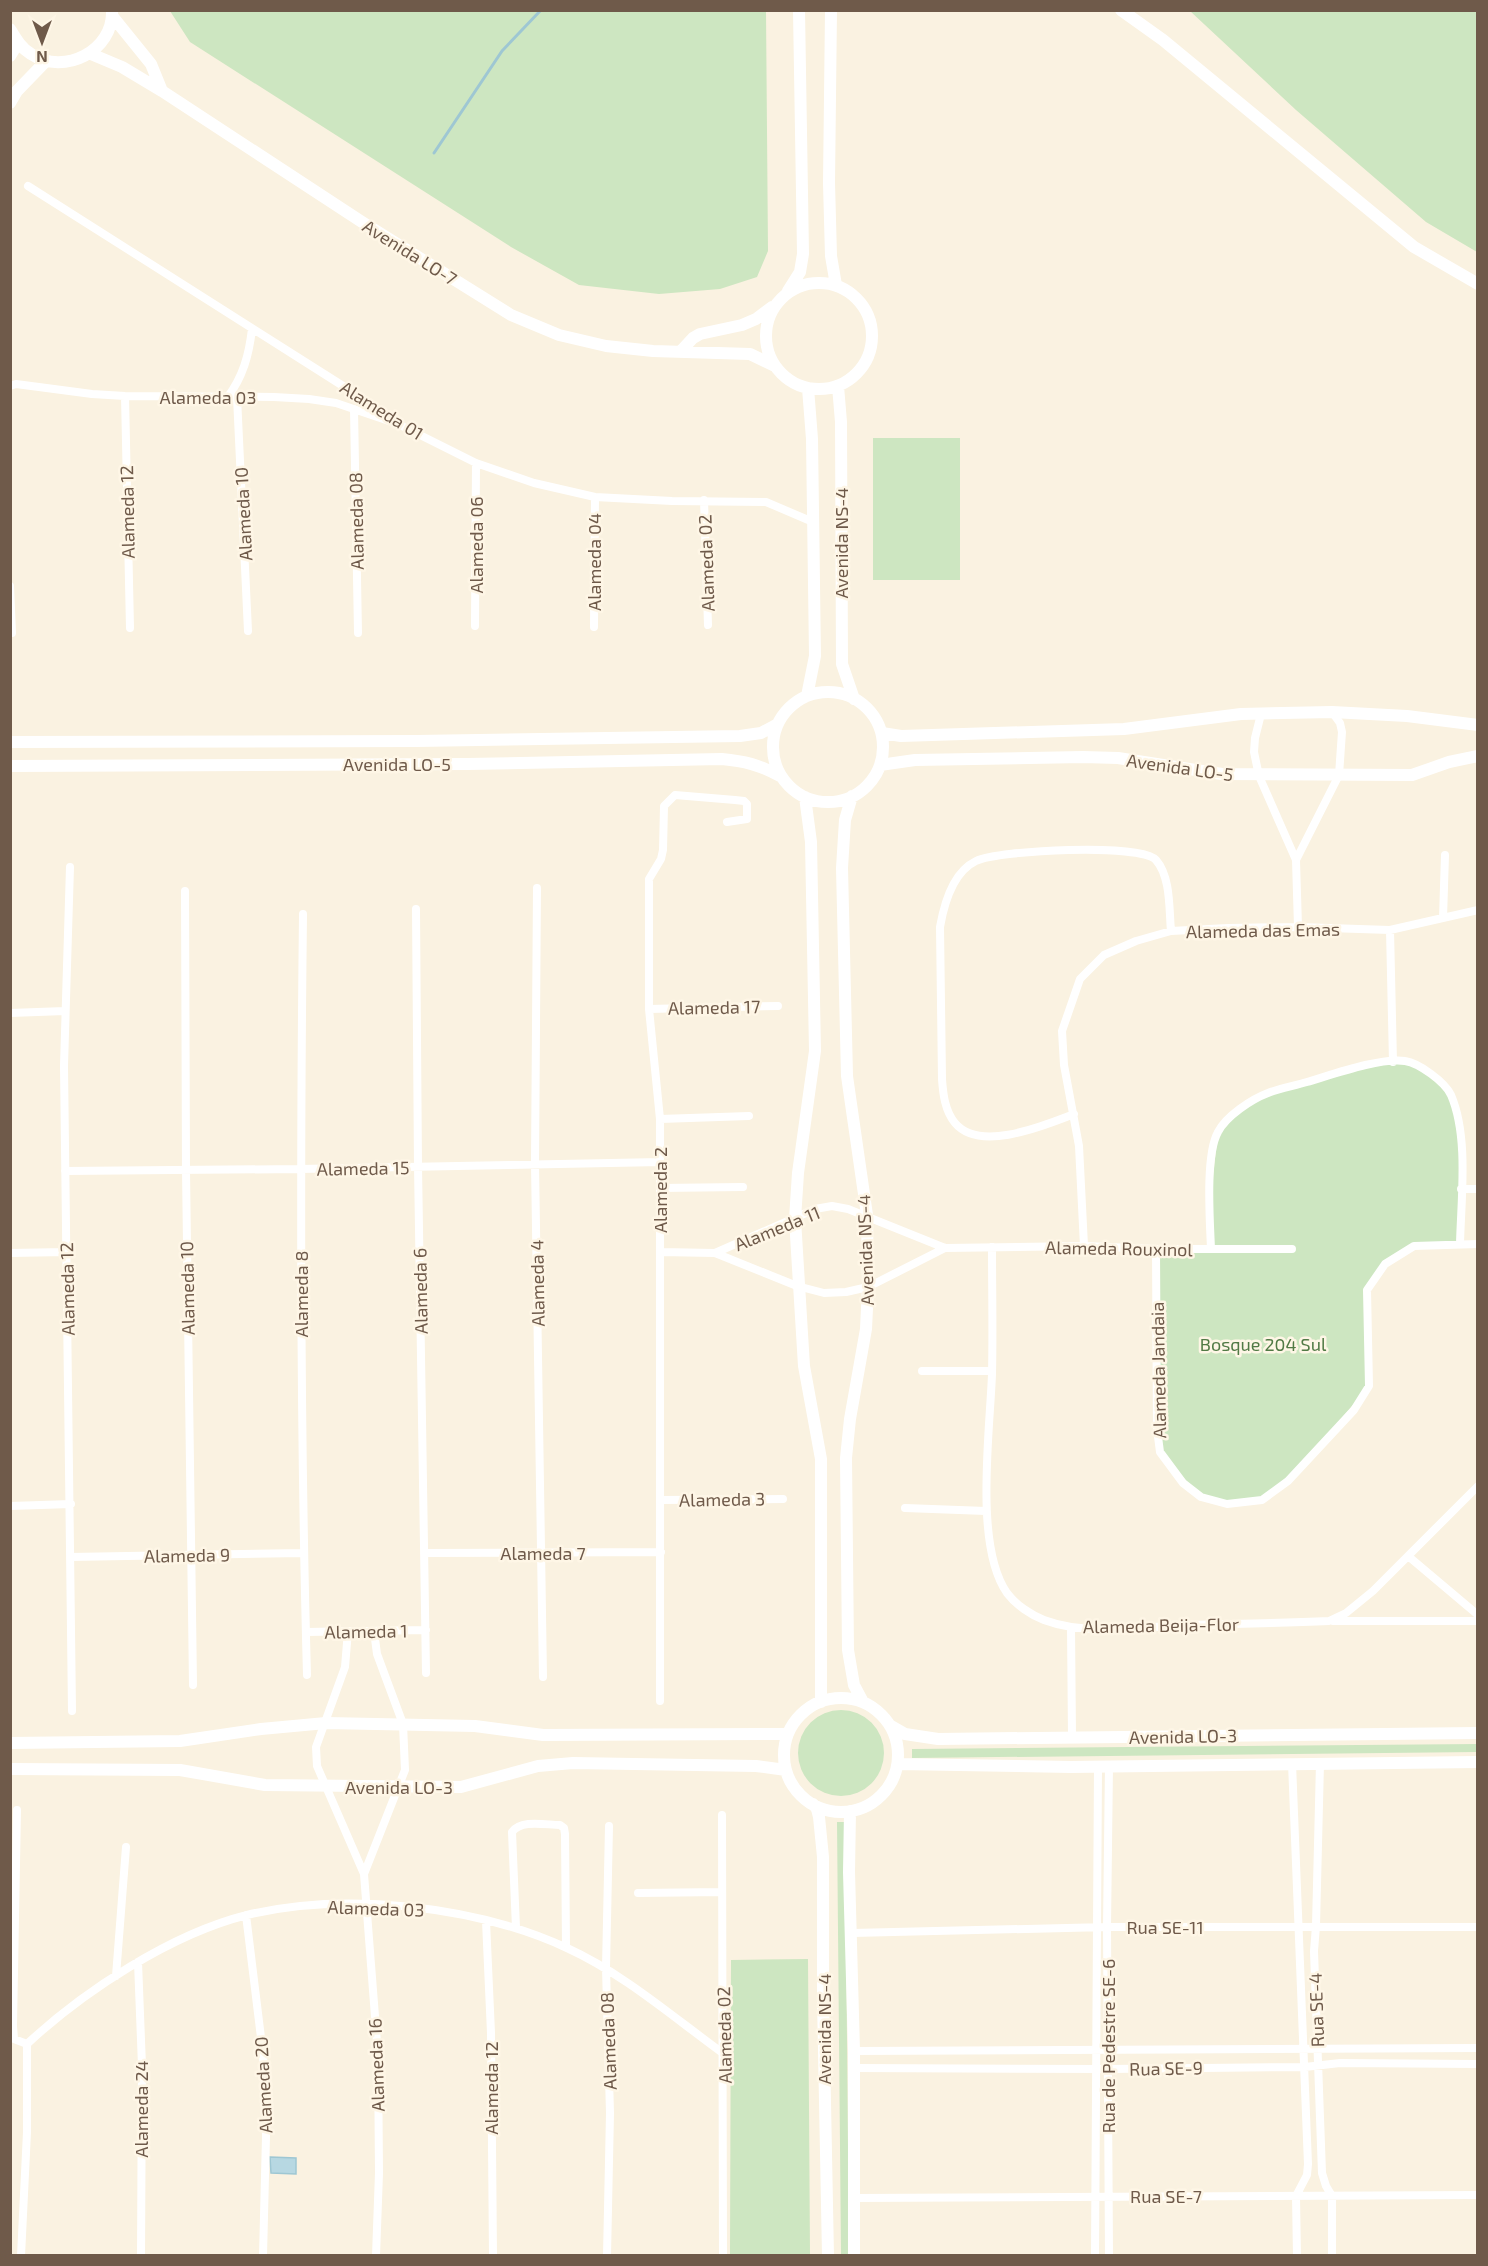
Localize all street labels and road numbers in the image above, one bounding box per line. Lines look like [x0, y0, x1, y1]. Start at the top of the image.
street label: Avenida LO-7 [359, 214, 461, 290]
street label: Alameda 01 [336, 376, 428, 444]
street label: Alameda 03 [160, 386, 256, 408]
street label: Alameda 12 [115, 465, 139, 559]
street label: Alameda 10 [230, 466, 256, 562]
street label: Alameda 08 [344, 472, 368, 570]
street label: Avenida NS-4 [830, 487, 852, 599]
street label: Alameda 06 [465, 496, 487, 594]
street label: Alameda 04 [583, 513, 605, 611]
street label: Alameda 02 [693, 514, 719, 612]
street label: Avenida LO-5 [1125, 749, 1235, 785]
street label: Avenida LO-5 [343, 753, 451, 775]
street label: Alameda das Emas [1186, 918, 1340, 942]
street label: Alameda 17 [668, 995, 760, 1019]
street label: Alameda 2 [649, 1147, 671, 1233]
street label: Alameda 15 [316, 1156, 410, 1180]
street label: Avenida NS-4 [852, 1194, 878, 1306]
street label: Alameda 11 [731, 1201, 823, 1255]
street label: Alameda Rouxinol [1045, 1236, 1194, 1260]
street label: Alameda 4 [525, 1239, 549, 1327]
street label: Alameda 10 [175, 1241, 199, 1335]
street label: Alameda 12 [55, 1242, 79, 1336]
street label: Alameda 6 [408, 1248, 432, 1334]
street label: Alameda 8 [290, 1251, 312, 1338]
street label: Alameda Jandaia [1146, 1301, 1170, 1439]
street label: Alameda 3 [679, 1487, 765, 1511]
street label: Alameda 7 [500, 1542, 586, 1564]
street label: Alameda 9 [144, 1543, 230, 1567]
street label: Alameda Beija-Flor [1083, 1613, 1239, 1637]
street label: Alameda 1 [324, 1619, 408, 1643]
street label: Avenida LO-3 [1129, 1724, 1237, 1748]
street label: Avenida LO-3 [345, 1776, 453, 1798]
street label: Alameda 03 [327, 1895, 425, 1921]
street label: Rua SE-11 [1126, 1916, 1204, 1938]
street label: Rua de Pedestre SE-6 [1097, 1959, 1119, 2133]
street label: Rua SE-4 [1304, 1972, 1328, 2048]
street label: Avenida NS-4 [813, 1973, 835, 2085]
street label: Alameda 02 [712, 1986, 736, 2084]
street label: Alameda 08 [595, 1992, 621, 2090]
street label: Alameda 16 [363, 2018, 389, 2112]
street label: Alameda 20 [249, 2036, 277, 2134]
street label: Alameda 12 [480, 2041, 502, 2135]
street label: Rua SE-9 [1129, 2056, 1203, 2080]
street label: Alameda 24 [130, 2060, 152, 2158]
street label: Rua SE-7 [1130, 2185, 1202, 2207]

